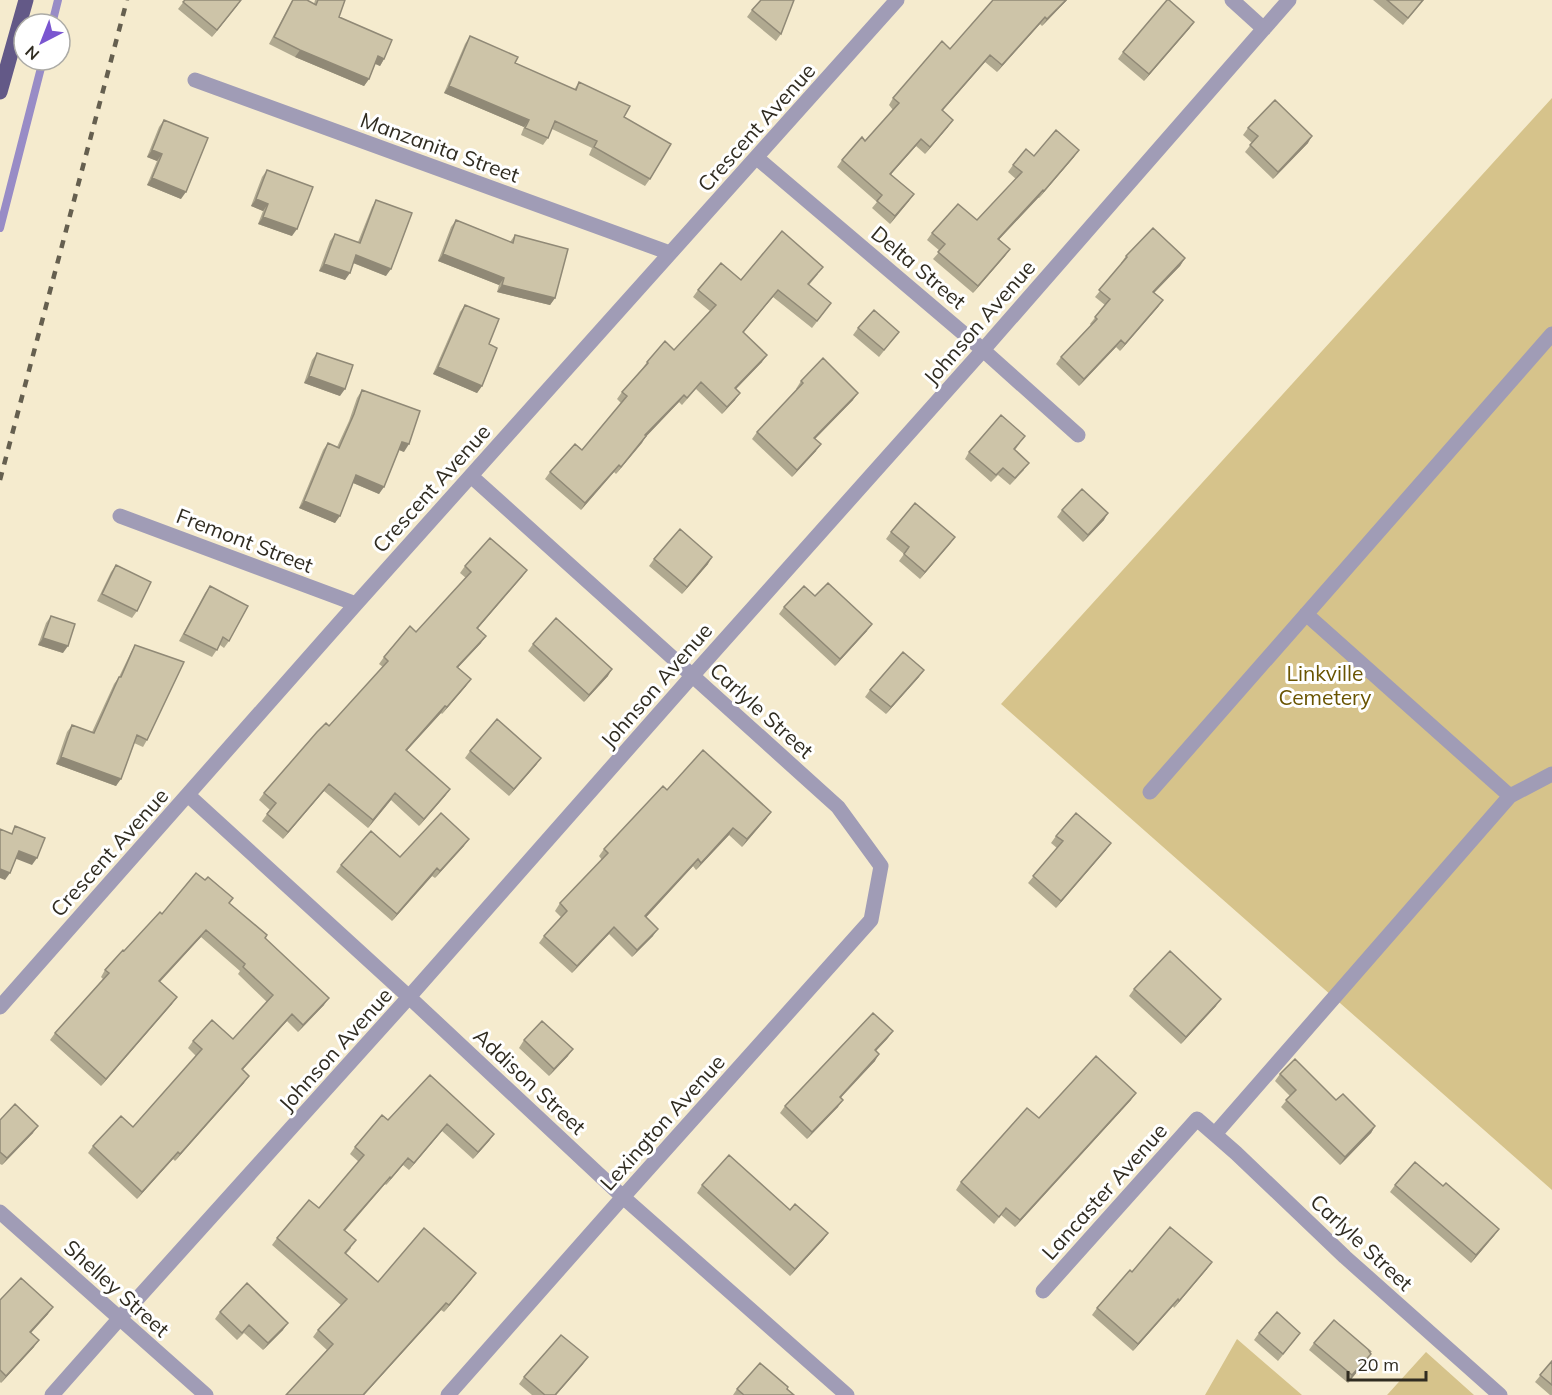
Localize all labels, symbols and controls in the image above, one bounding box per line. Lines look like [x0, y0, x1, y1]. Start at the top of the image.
north arrow [12, 12, 72, 72]
text: N [21, 42, 43, 65]
street label: Crescent Avenue [692, 58, 820, 196]
street label: Manzanita Street [357, 106, 523, 188]
street label: Delta Street [866, 220, 972, 314]
street label: Johnson Avenue [918, 254, 1040, 390]
street label: Crescent Avenue [367, 419, 495, 557]
street label: Fremont Street [173, 502, 317, 578]
street label: Johnson Avenue [595, 617, 717, 753]
street label: Carlyle Street [705, 657, 819, 763]
park label: Linkville Cemetery [1279, 660, 1371, 710]
street label: Crescent Avenue [45, 783, 173, 921]
street label: Johnson Avenue [273, 982, 397, 1116]
street label: Addison Street [469, 1022, 591, 1140]
street label: Lexington Avenue [594, 1049, 730, 1195]
street label: Lancaster Avenue [1036, 1117, 1172, 1265]
street label: Carlyle Street [1305, 1188, 1419, 1296]
street label: Shelley Street [59, 1234, 175, 1342]
scale bar [1348, 1344, 1426, 1382]
text: 20 m [1357, 1353, 1399, 1376]

